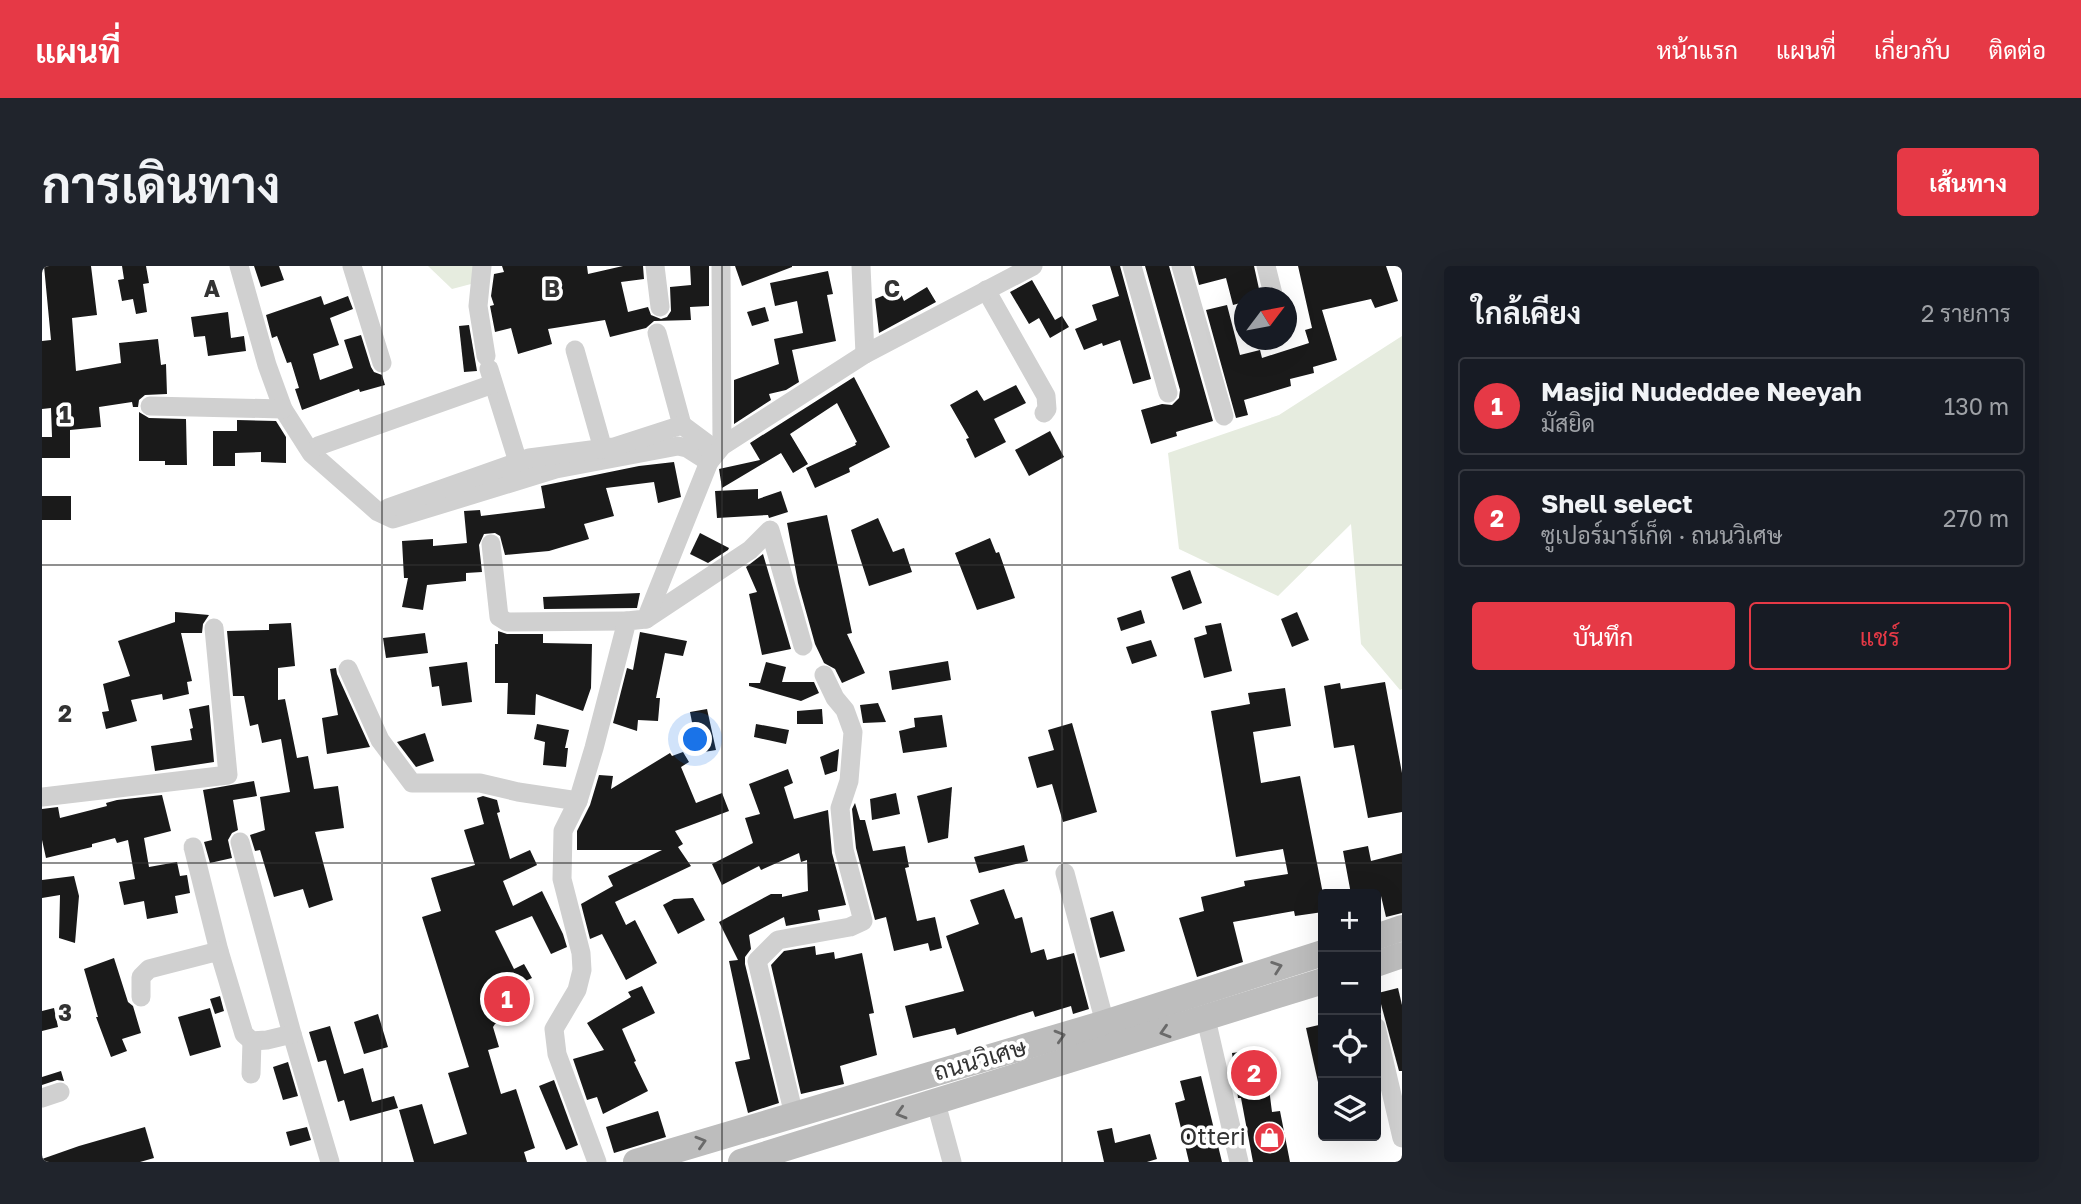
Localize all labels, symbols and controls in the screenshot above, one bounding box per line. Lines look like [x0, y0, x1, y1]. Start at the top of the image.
text: แผนที่ [35, 31, 121, 70]
text: หน้าแรก [1657, 35, 1738, 64]
text: แผนที่ [1776, 35, 1836, 64]
text: เกี่ยวกับ [1874, 35, 1951, 64]
text: ติดต่อ [1989, 35, 2046, 64]
button: เส้นทาง [1897, 148, 2039, 216]
text: การเดินทาง [42, 155, 280, 214]
text: A [204, 274, 221, 302]
text: B [544, 274, 560, 302]
text: C [884, 274, 900, 302]
north arrow [1234, 287, 1297, 350]
text: ใกล้เคียง [1472, 295, 1581, 331]
text: 2 รายการ [1921, 299, 2011, 327]
text: Masjid Nudeddee Neeyah [1541, 376, 1862, 407]
text: 1 [1491, 392, 1503, 420]
text: 130 m [1944, 392, 2009, 420]
text: 1 [59, 400, 71, 428]
text: มัสยิด [1541, 409, 1595, 437]
text: Shell select [1541, 488, 1693, 519]
text: 2 [1490, 504, 1504, 532]
text: 270 m [1943, 504, 2009, 532]
text: ซูเปอร์มาร์เก็ต · ถนนวิเศษ [1541, 521, 1782, 549]
button: บันทึก [1472, 602, 1735, 670]
button: แชร์ [1749, 602, 2011, 670]
text: 2 [58, 699, 72, 727]
your location [678, 722, 712, 756]
map controls [1318, 889, 1381, 1141]
button: + [1318, 889, 1381, 952]
button: − [1318, 952, 1381, 1015]
one-way arrow [1271, 961, 1283, 975]
pin: 1 [484, 973, 530, 1025]
text: 3 [58, 998, 72, 1026]
button: locate [1318, 1015, 1381, 1078]
one-way arrow [1159, 1023, 1171, 1038]
one-way arrow [1054, 1030, 1066, 1045]
street label: ถนนวิเศษ [930, 1031, 1030, 1086]
pin: 2 [1231, 1047, 1277, 1099]
button: layers [1318, 1078, 1381, 1141]
one-way arrow [895, 1105, 907, 1120]
shop icon: Otteri [1252, 1120, 1286, 1154]
place label: Otteri [1180, 1121, 1246, 1150]
one-way arrow [695, 1136, 707, 1151]

